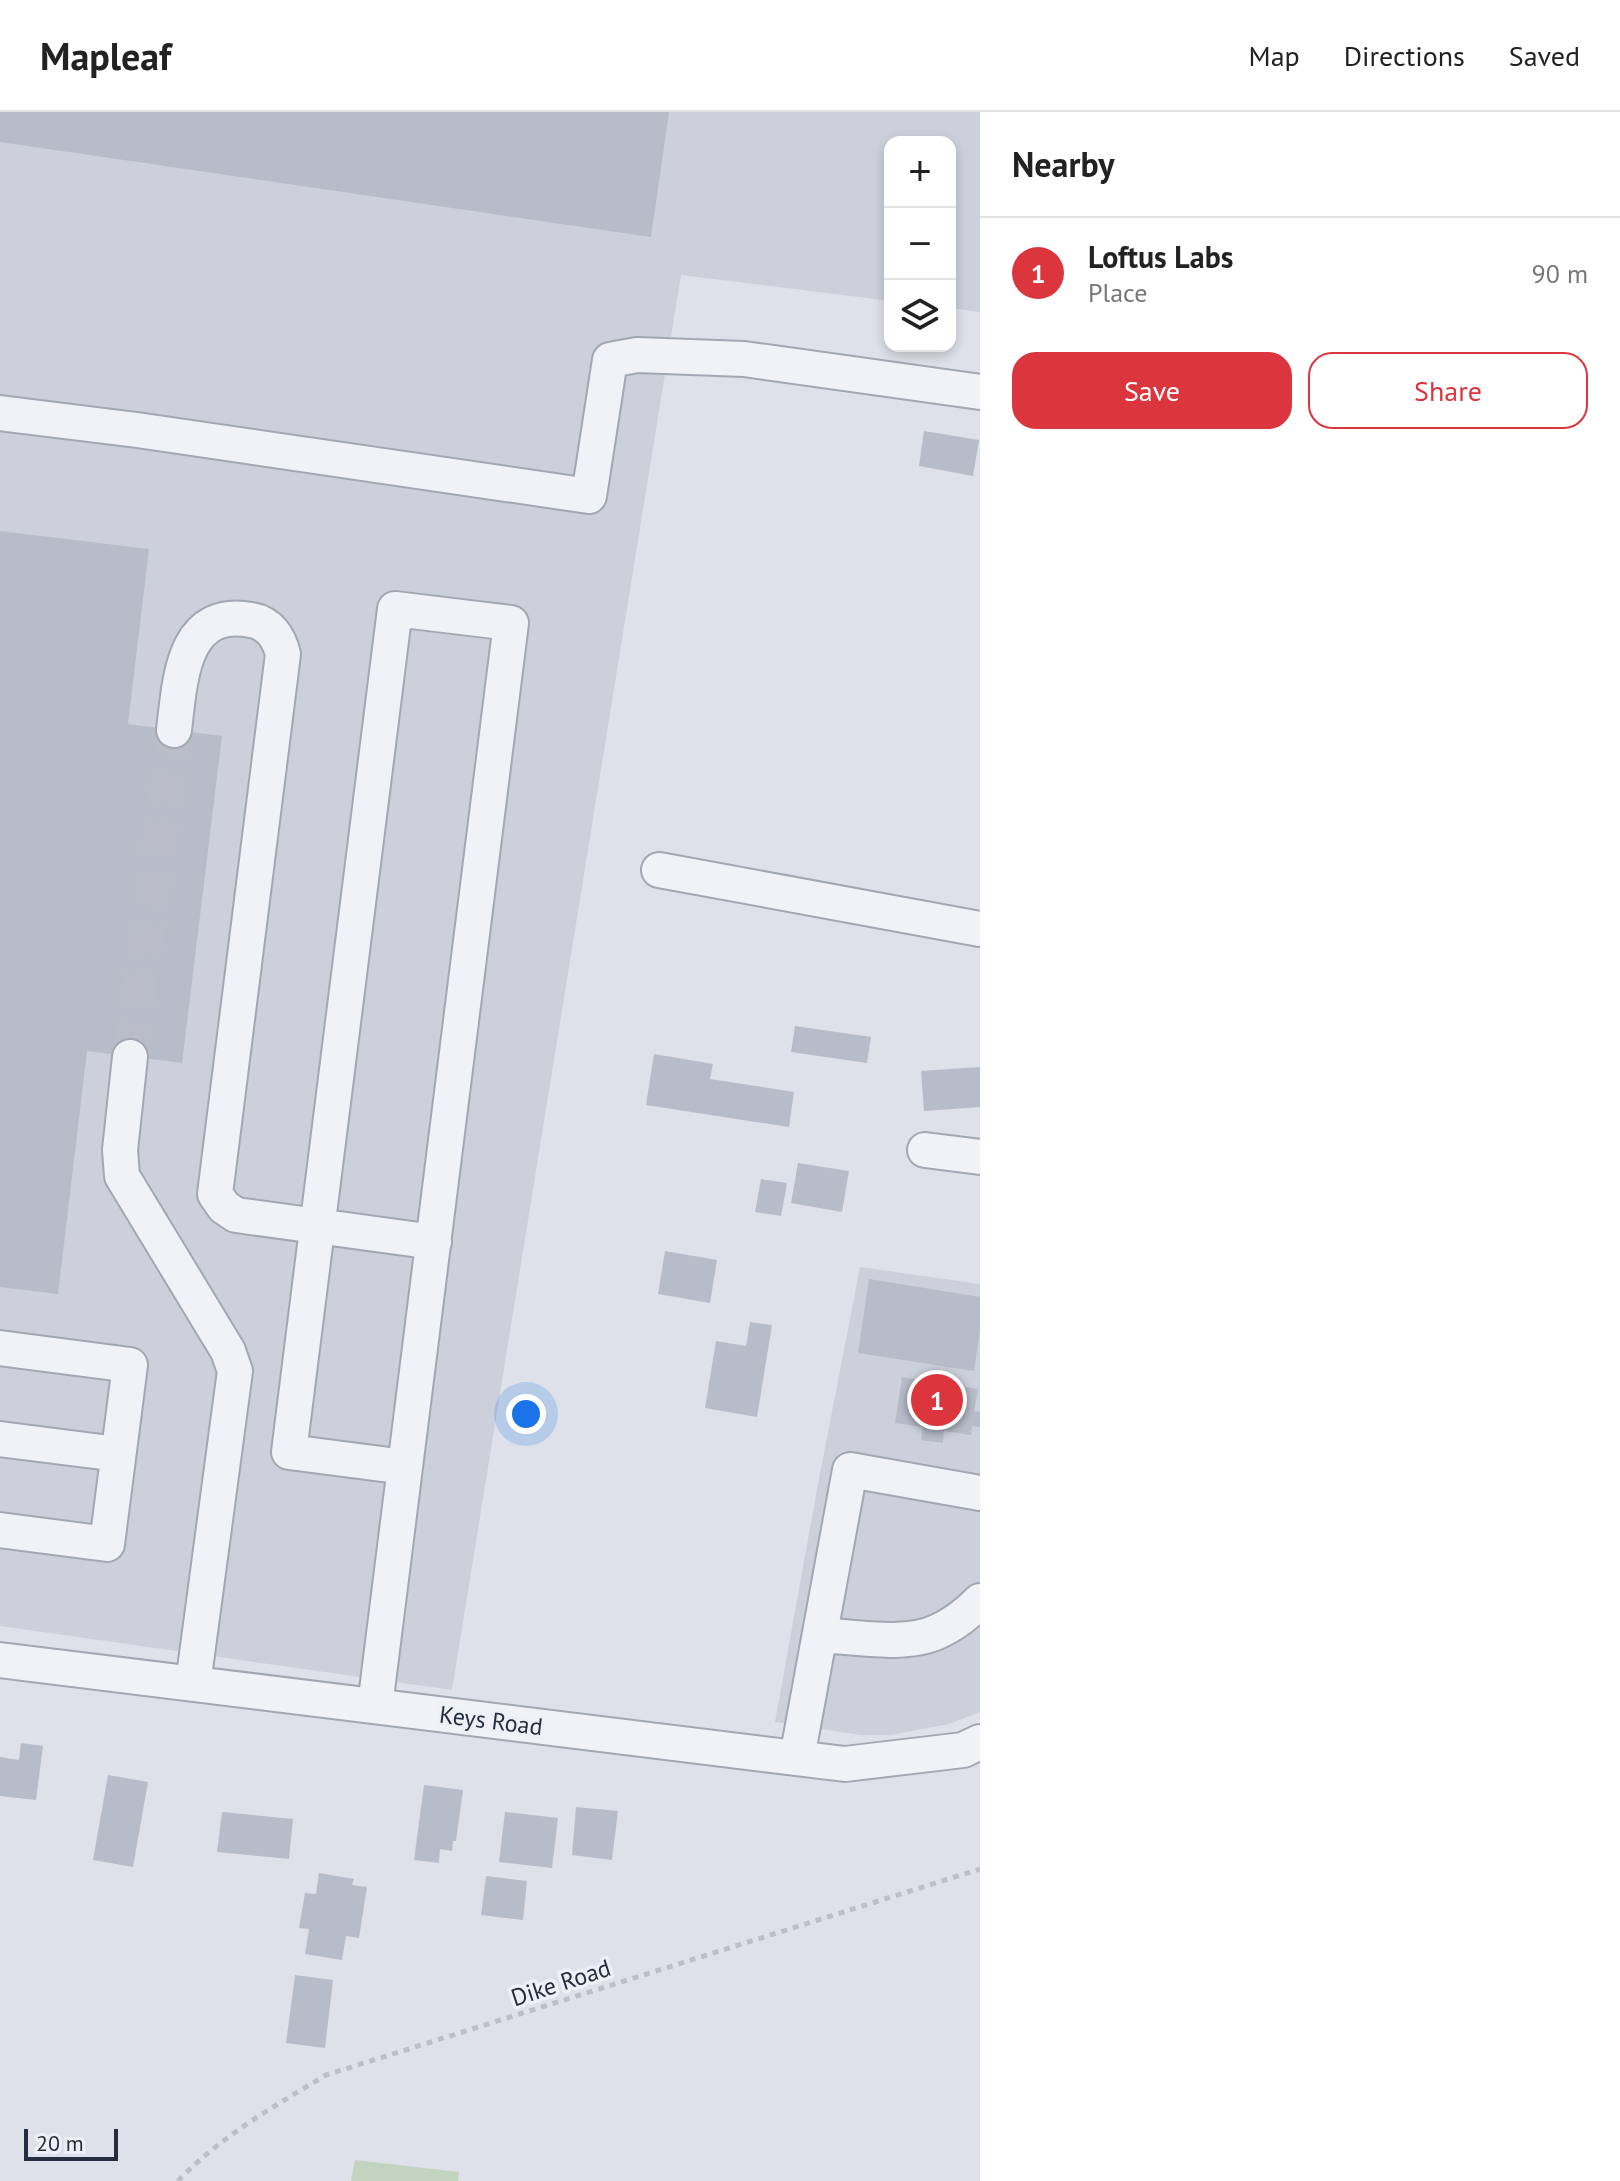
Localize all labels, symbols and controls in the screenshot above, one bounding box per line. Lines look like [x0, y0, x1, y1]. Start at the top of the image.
text: Mapleaf [40, 31, 171, 80]
text: Map [1249, 37, 1300, 74]
text: Directions [1344, 37, 1465, 74]
text: Saved [1509, 37, 1580, 74]
map controls [884, 136, 956, 352]
button: + [884, 136, 956, 208]
text: Nearby [1012, 142, 1114, 186]
button: − [884, 208, 956, 280]
text: Loftus Labs [1088, 237, 1233, 276]
text: 1 [1031, 257, 1045, 290]
text: 90 m [1532, 257, 1588, 290]
text: Place [1088, 276, 1147, 309]
button: layers [884, 280, 956, 352]
button: Save [1012, 352, 1292, 429]
button: Share [1308, 352, 1588, 429]
pin: 1 [911, 1370, 963, 1430]
your location [506, 1394, 546, 1434]
street label: Keys Road [438, 1699, 544, 1742]
street label: Dike Road [507, 1952, 614, 2013]
scale bar [24, 2125, 118, 2161]
text: 20 m [36, 2129, 84, 2157]

